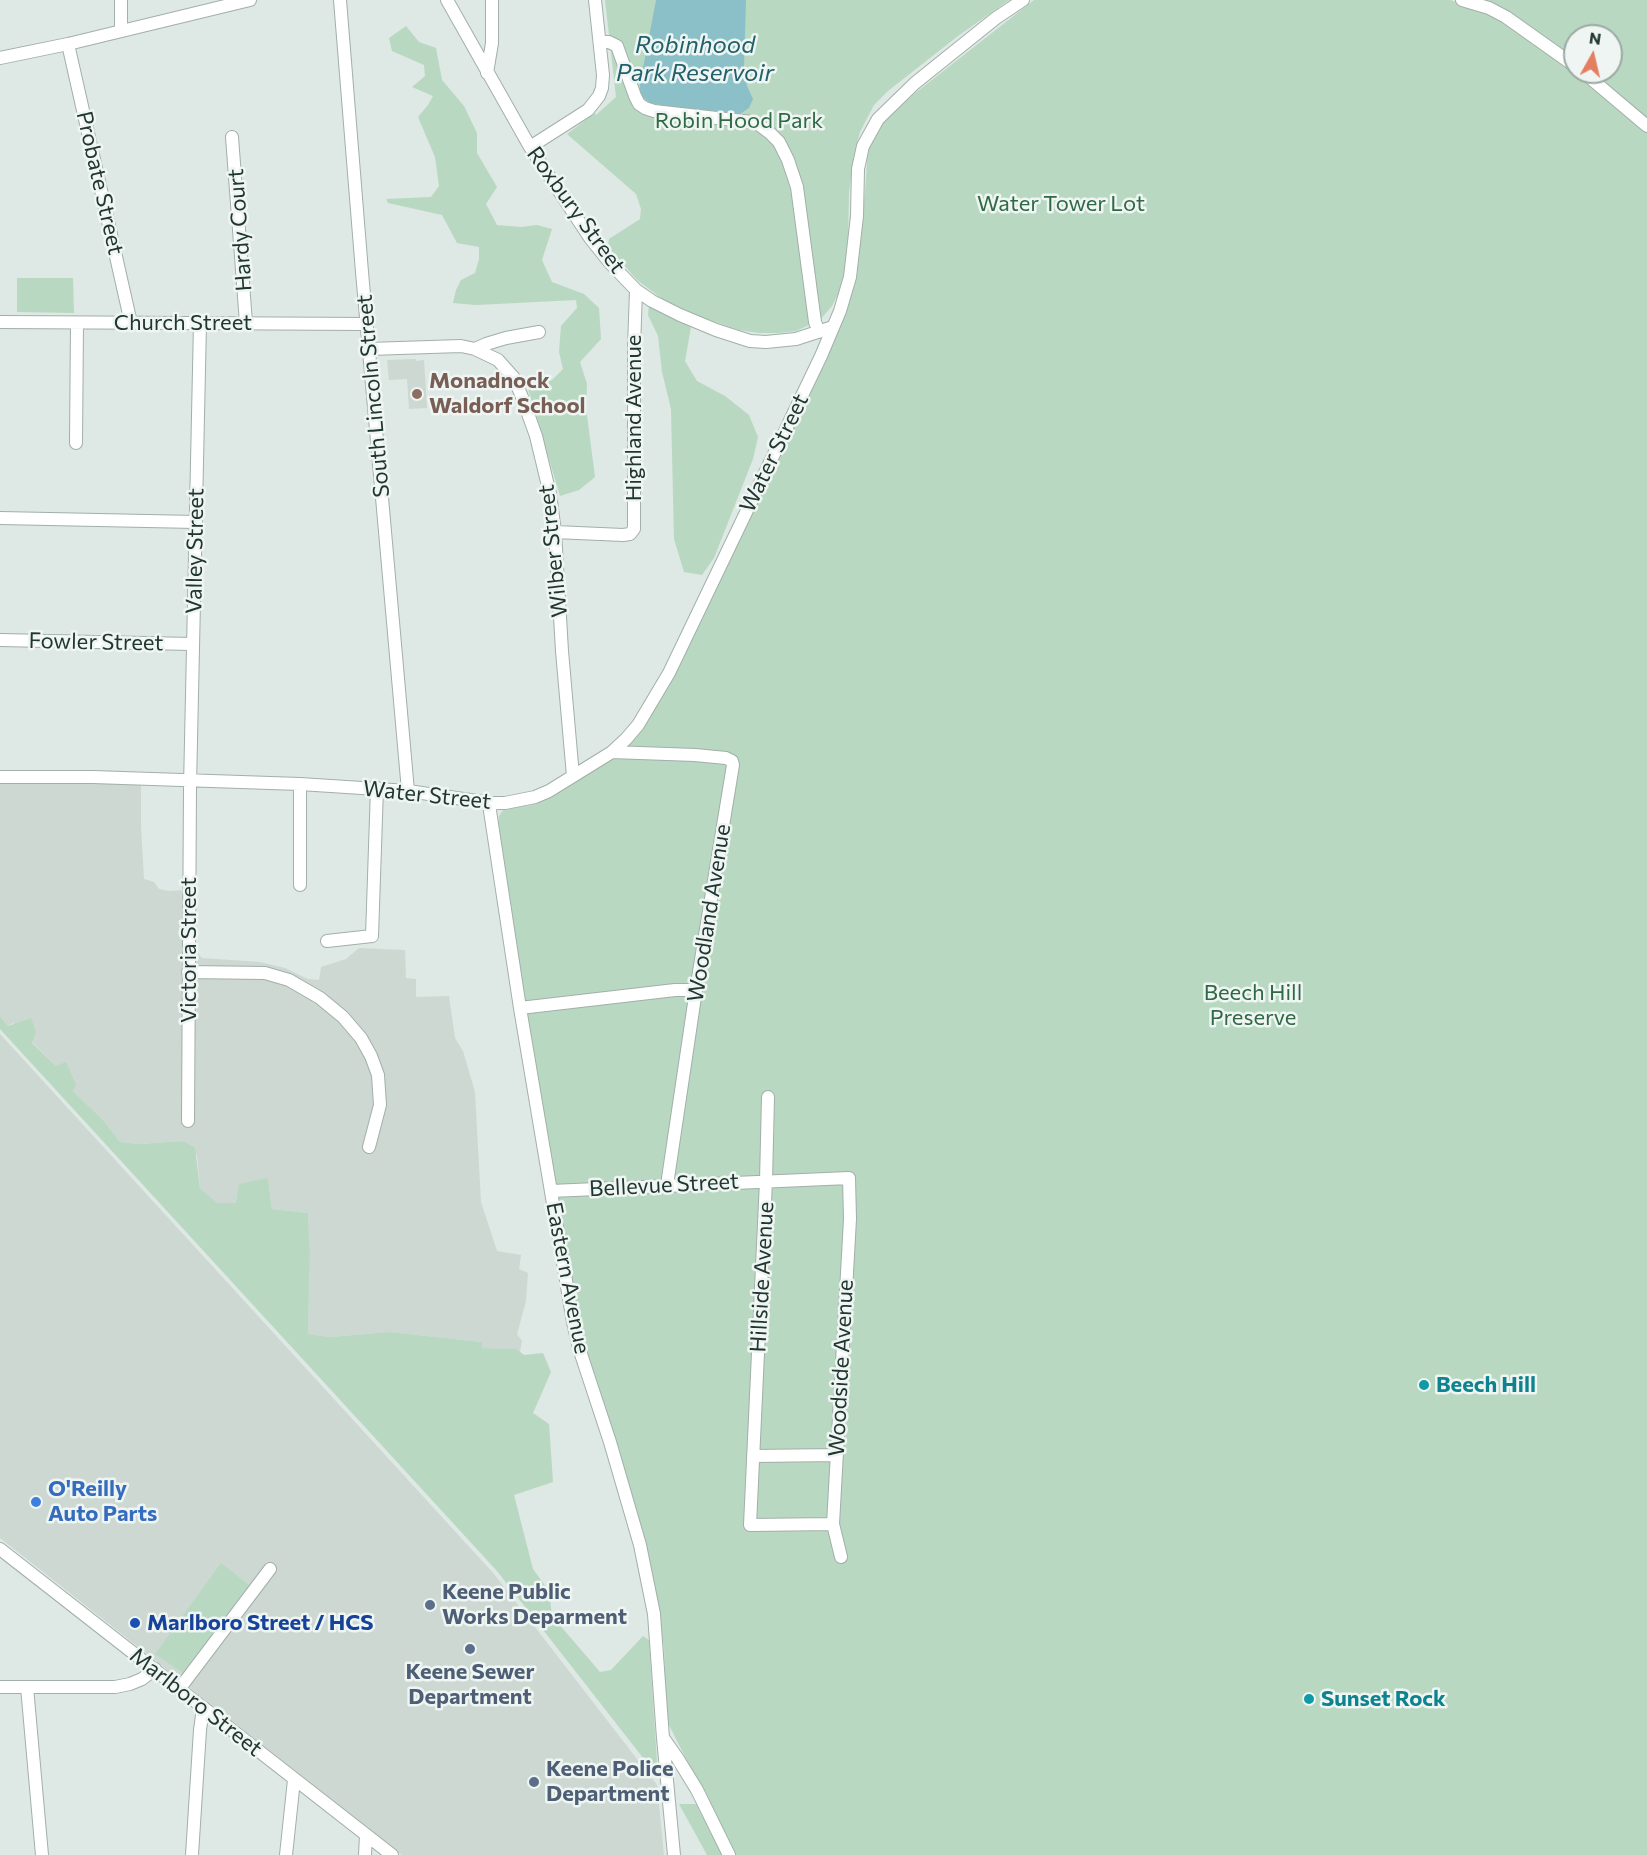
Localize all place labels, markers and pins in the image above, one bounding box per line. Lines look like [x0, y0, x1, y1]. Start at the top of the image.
place label: Monadnock Waldorf School [429, 368, 586, 420]
marker: Monadnock Waldorf School [410, 387, 424, 401]
place label: Beech Hill [1436, 1372, 1536, 1398]
marker: Beech Hill [1417, 1378, 1431, 1392]
place label: O'Reilly Auto Parts [48, 1476, 157, 1528]
marker: O'Reilly Auto Parts [29, 1495, 43, 1509]
place label: Keene Public Works Deparment [442, 1579, 627, 1630]
marker: Keene Public Works Deparment [423, 1598, 437, 1612]
place label: Marlboro Street / HCS [147, 1610, 374, 1636]
marker: Marlboro Street / HCS [128, 1616, 142, 1630]
marker: Keene Sewer Department [463, 1642, 477, 1656]
place label: Keene Sewer Department [405, 1659, 535, 1711]
place label: Sunset Rock [1321, 1686, 1446, 1712]
marker: Sunset Rock [1302, 1692, 1316, 1706]
place label: Keene Police Department [546, 1756, 674, 1808]
marker: Keene Police Department [527, 1775, 541, 1789]

